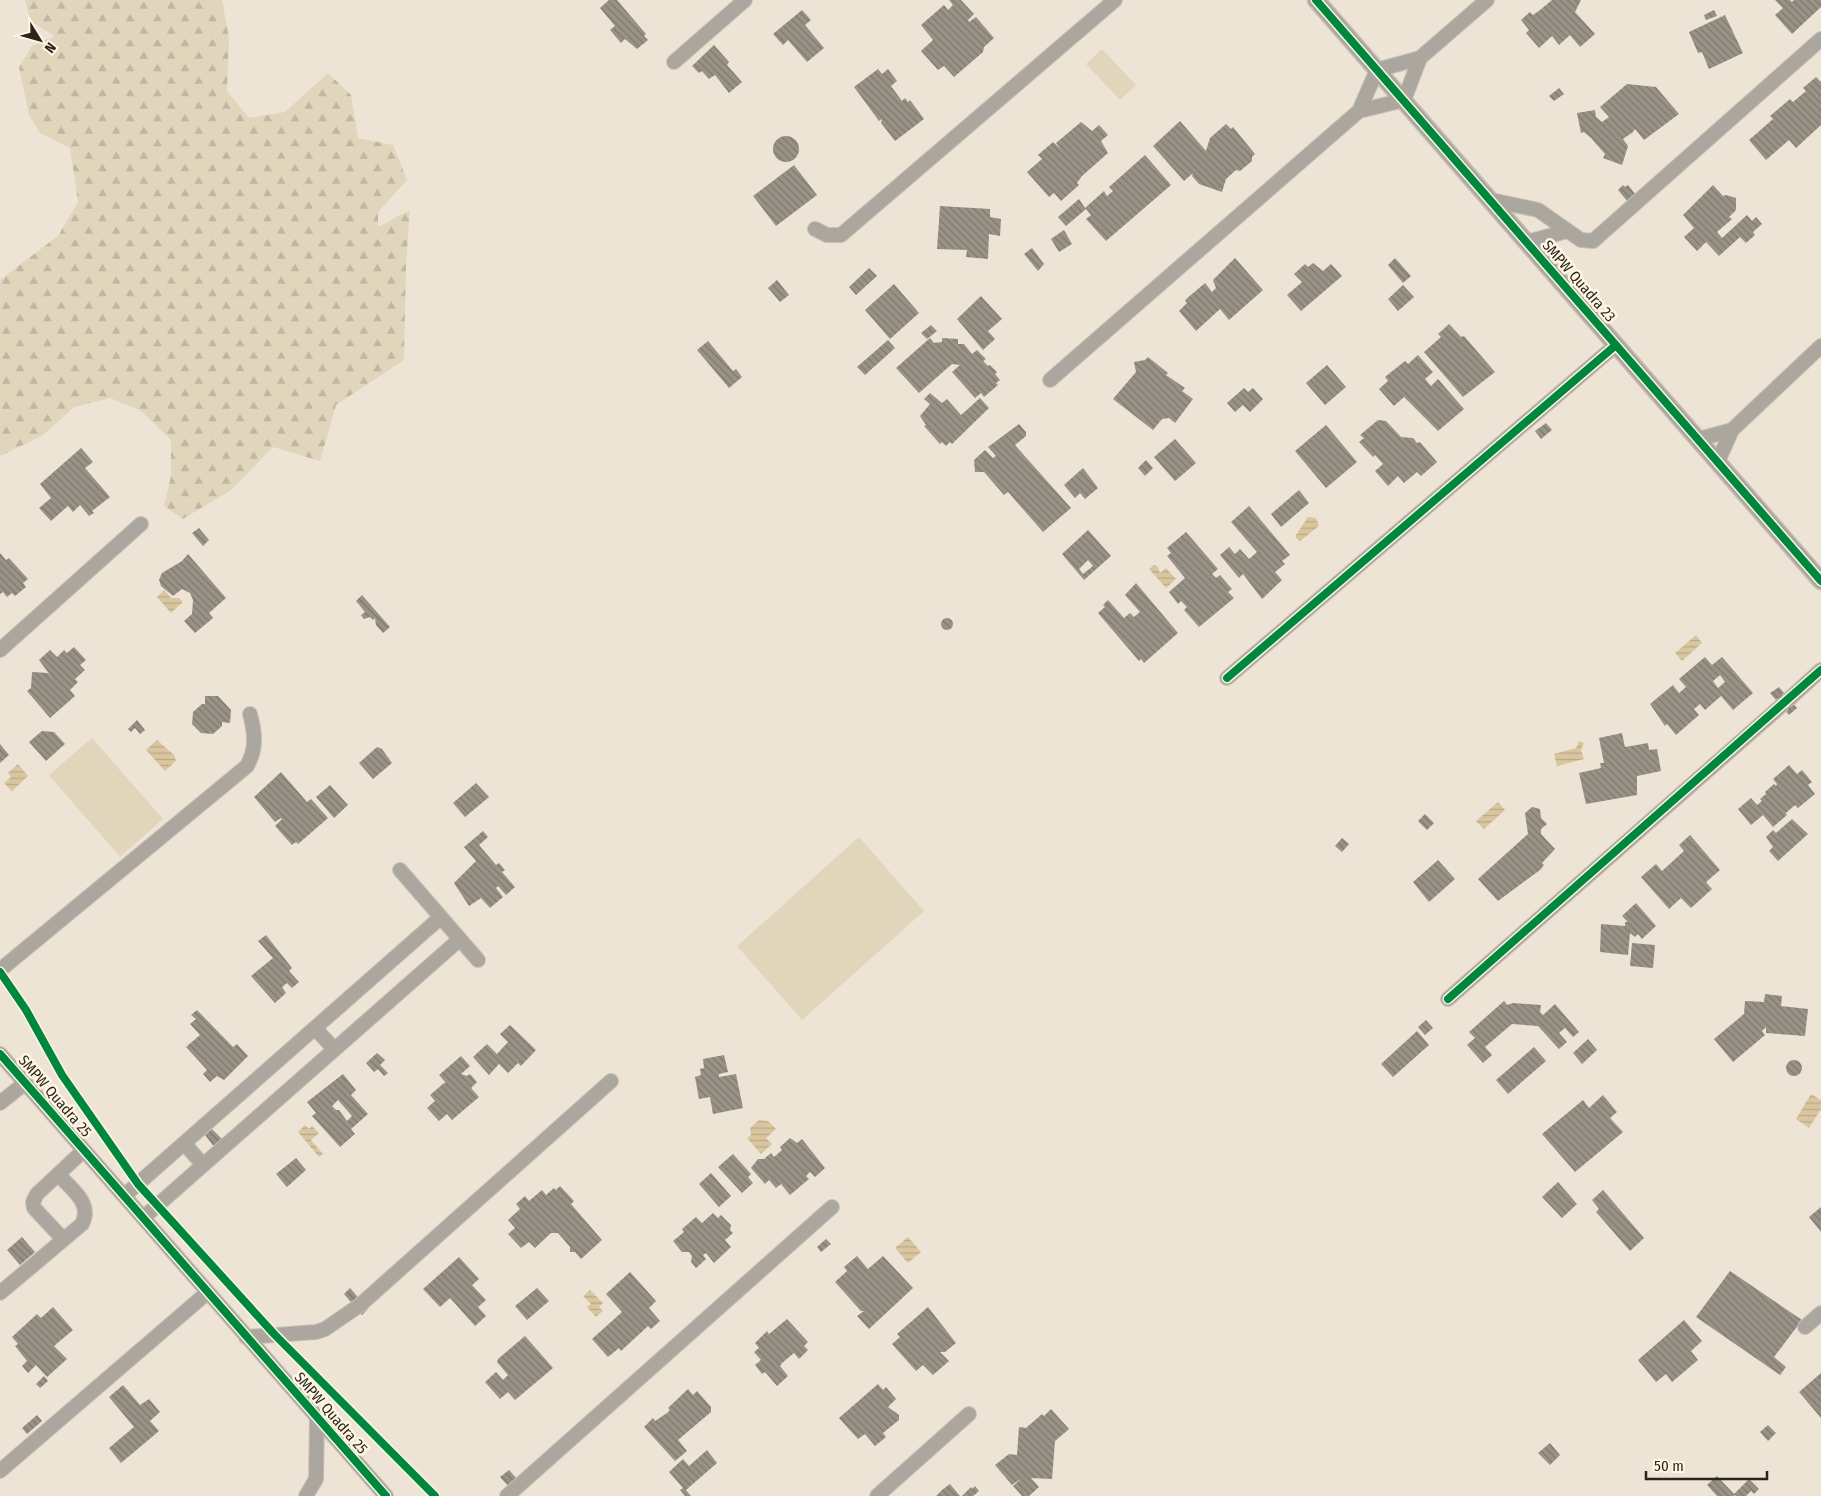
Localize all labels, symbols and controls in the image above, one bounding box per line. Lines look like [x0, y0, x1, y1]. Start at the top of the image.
north arrow [15, 15, 65, 65]
text: N [41, 39, 59, 56]
street label: SMPW Quadra 23 [1539, 237, 1619, 326]
street label: SMPW Quadra 25 [15, 1052, 95, 1141]
street label: SMPW Quadra 25 [291, 1369, 371, 1458]
scale bar [1646, 1448, 1767, 1480]
text: 50 m [1654, 1457, 1684, 1475]

